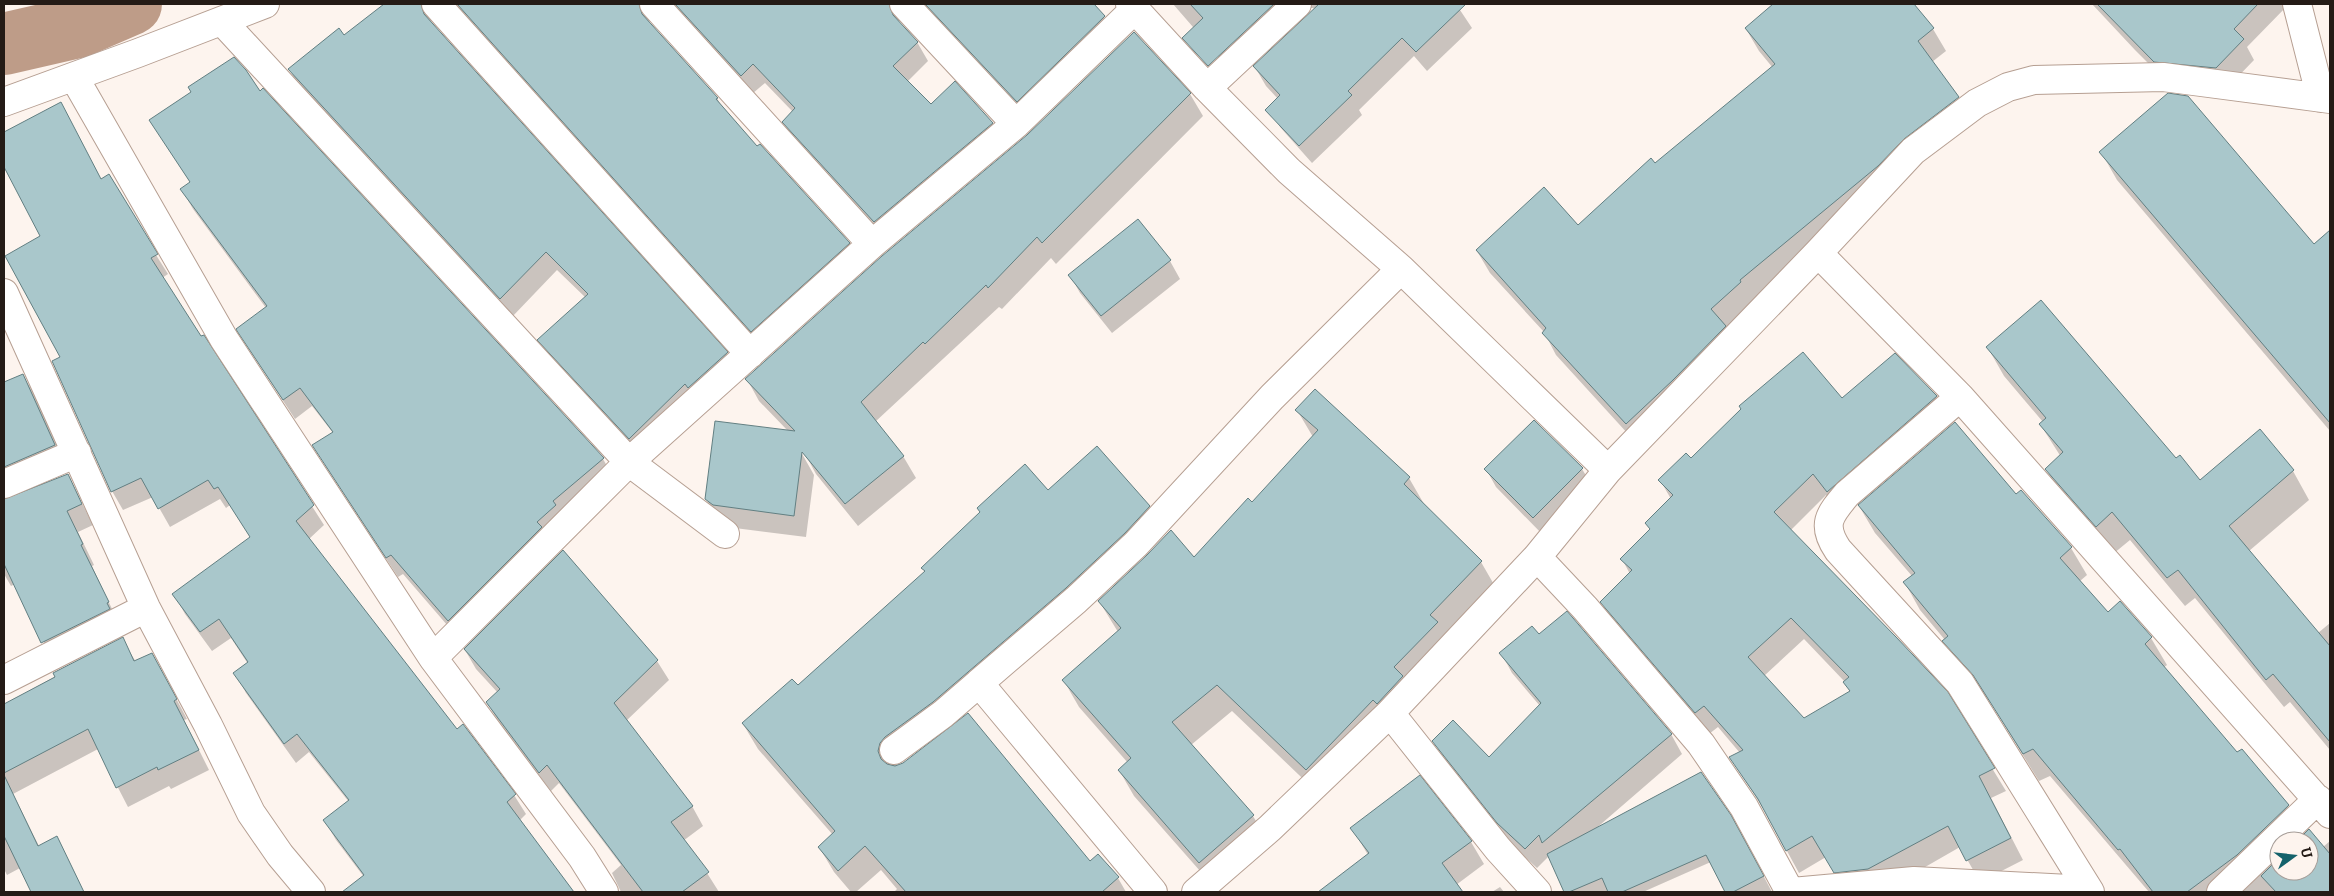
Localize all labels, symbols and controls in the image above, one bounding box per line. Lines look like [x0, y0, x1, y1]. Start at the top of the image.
north arrow [2269, 831, 2319, 881]
text: U [2297, 846, 2316, 861]

